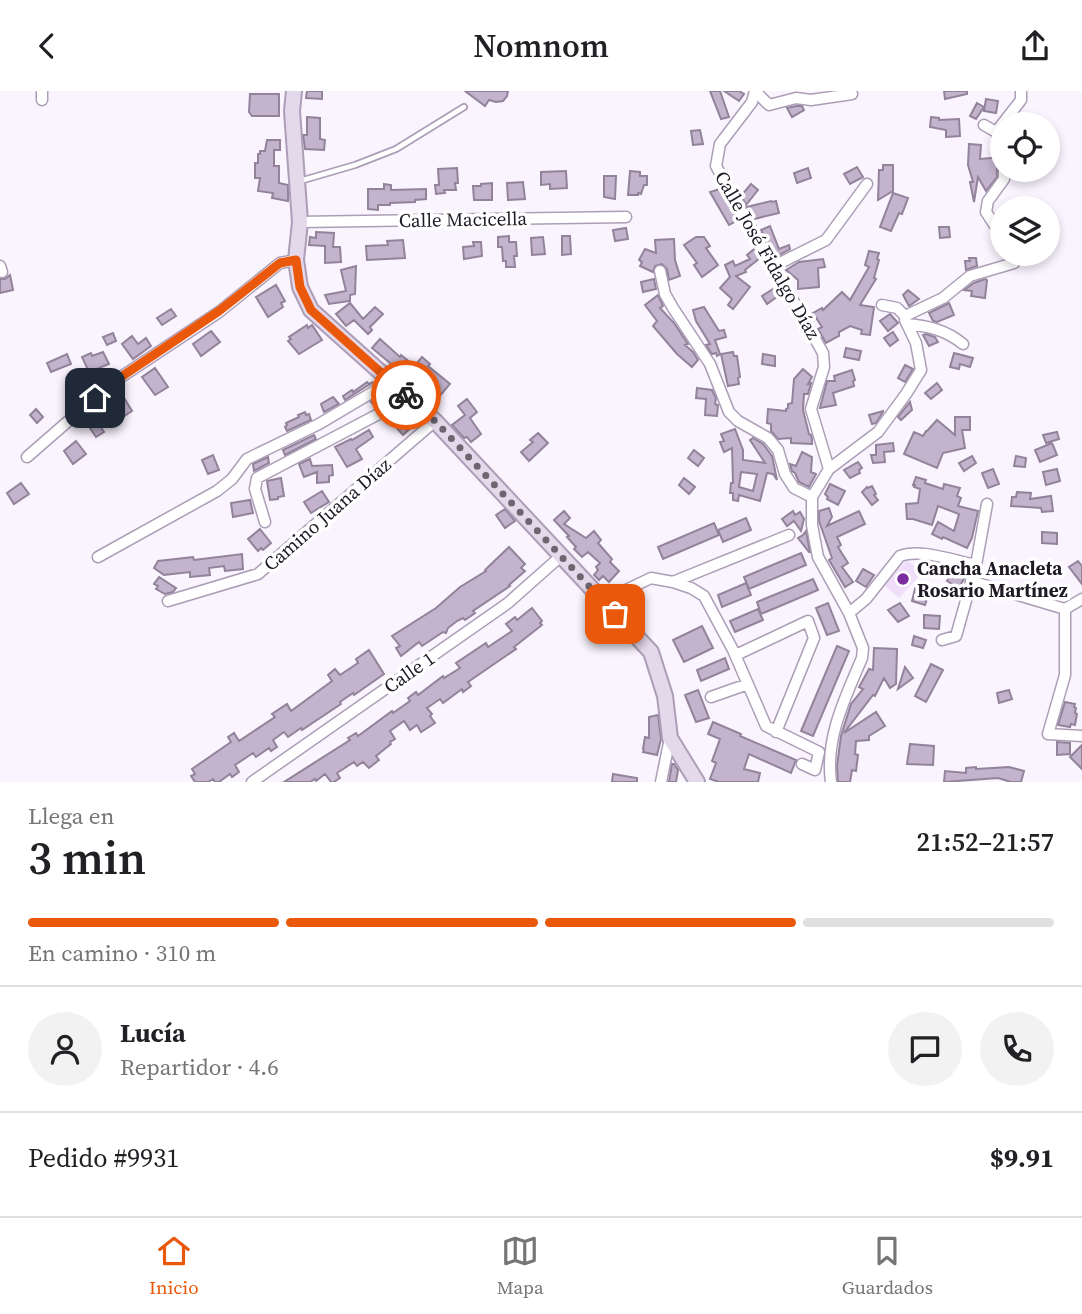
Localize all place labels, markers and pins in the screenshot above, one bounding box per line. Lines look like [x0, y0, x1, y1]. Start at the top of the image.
pin [65, 368, 125, 428]
place label: Cancha Anacleta Rosario Martínez [917, 555, 1068, 603]
marker: Cancha Anacleta Rosario Martínez [895, 571, 911, 587]
pin [585, 584, 645, 644]

